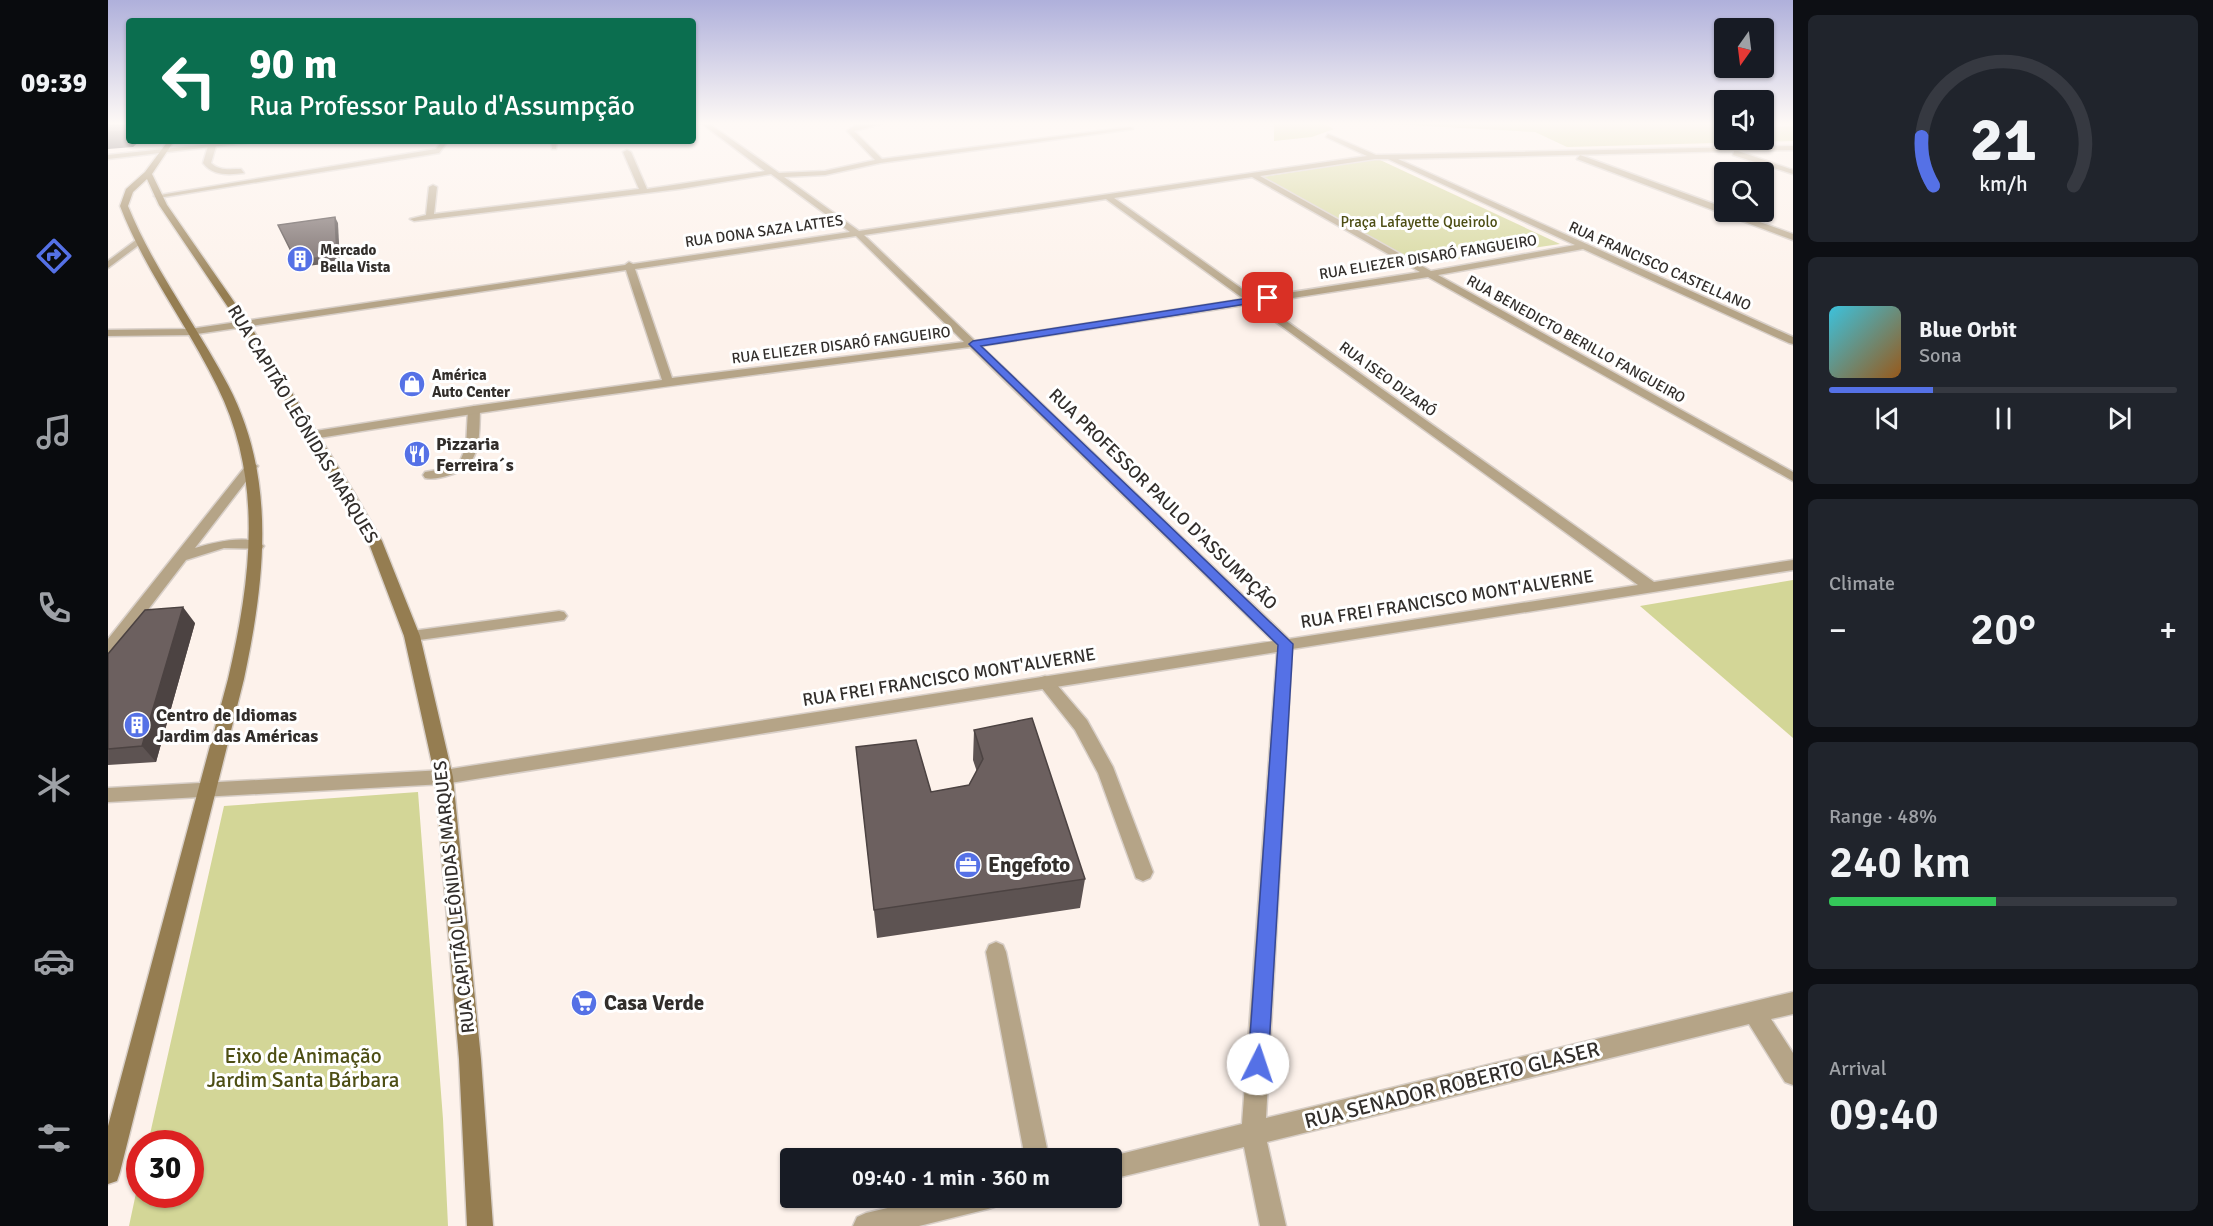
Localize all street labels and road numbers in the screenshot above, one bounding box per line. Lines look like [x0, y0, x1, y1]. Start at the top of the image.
street label: RUA DONA SAZA LATTES [684, 211, 844, 251]
street label: RUA FRANCISCO CASTELLANO [1566, 218, 1754, 314]
street label: RUA ELIEZER DISARÓ FANGUEIRO [1318, 230, 1538, 283]
street label: RUA BENEDICTO BERILLO FANGUEIRO [1463, 271, 1689, 407]
street label: RUA CAPITÃO LEÔNIDAS MARQUES [223, 301, 383, 547]
street label: RUA ELIEZER DISARÓ FANGUEIRO [730, 322, 952, 367]
street label: RUA ISEO DIZARÓ [1336, 337, 1441, 420]
street label: RUA PROFESSOR PAULO D'ASSUMPÇÃO [1044, 384, 1282, 614]
street label: RUA FREI FRANCISCO MONT'ALVERNE [1299, 565, 1595, 633]
street label: RUA FREI FRANCISCO MONT'ALVERNE [801, 643, 1097, 711]
street label: RUA CAPITÃO LEÔNIDAS MARQUES [429, 760, 479, 1034]
street label: RUA SENADOR ROBERTO GLASER [1302, 1036, 1602, 1134]

